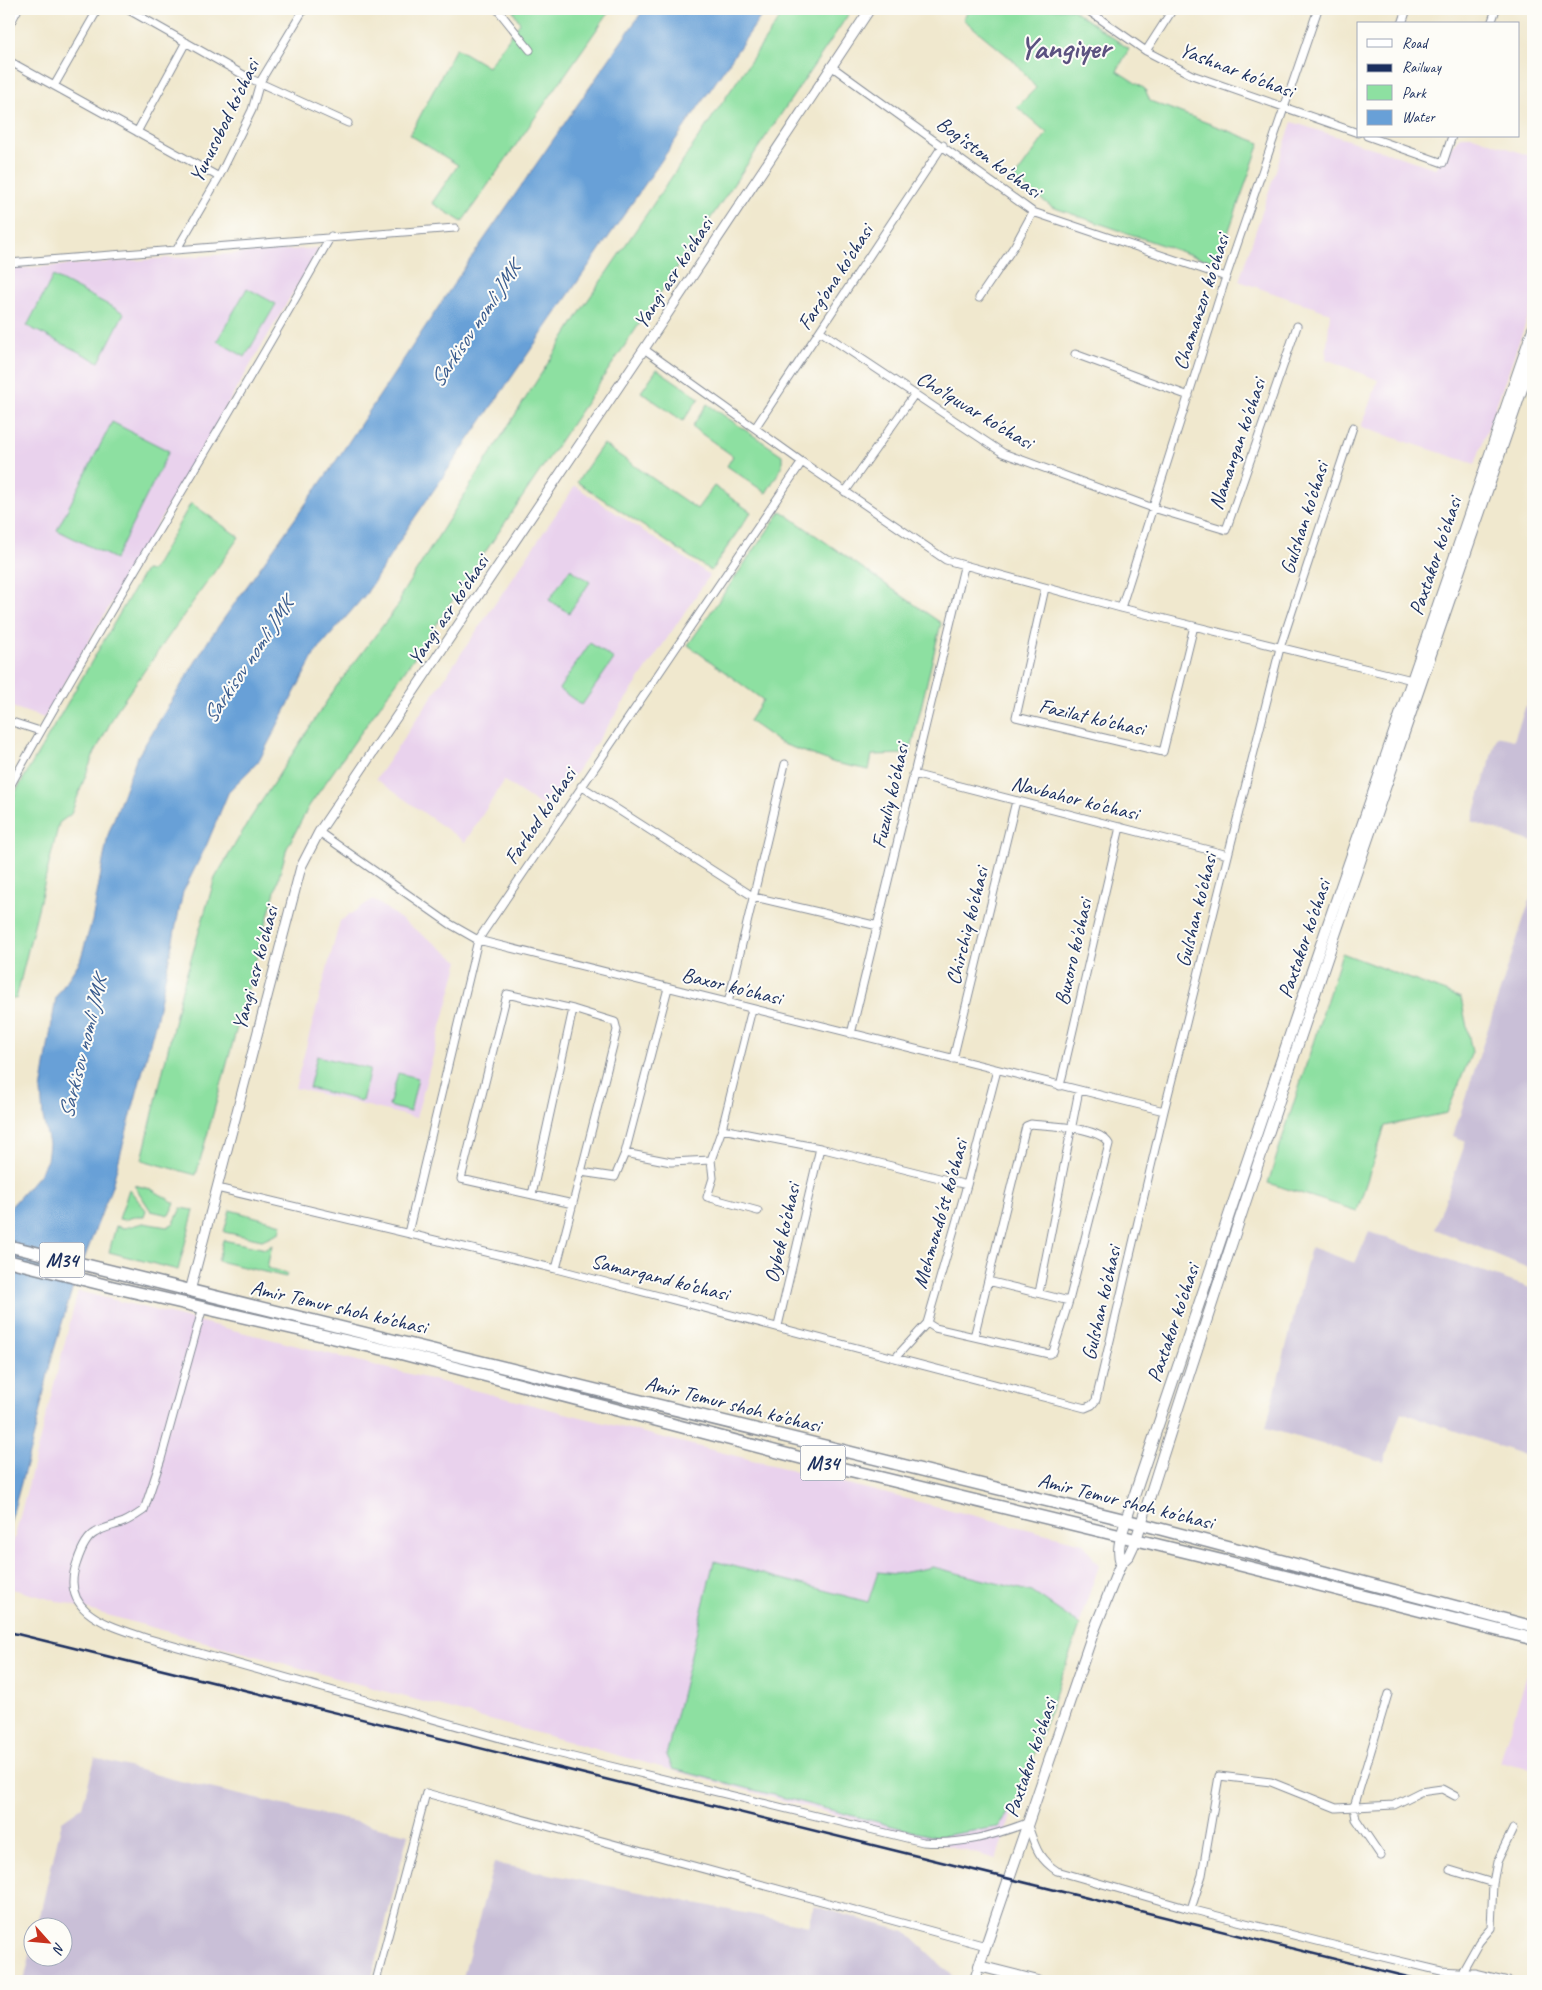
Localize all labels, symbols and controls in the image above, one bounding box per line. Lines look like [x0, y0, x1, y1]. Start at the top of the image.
legend [1357, 22, 1520, 138]
district label: Yangiyer [1020, 28, 1114, 67]
text: Road [1402, 34, 1429, 53]
street label: Yashnar ko'chasi [1176, 36, 1301, 105]
street label: Yunusobod ko'chasi [183, 53, 266, 187]
text: Railway [1402, 58, 1443, 77]
text: Park [1402, 84, 1427, 103]
text: Water [1402, 108, 1436, 127]
street label: Bog‘iston ko'chasi [932, 110, 1049, 205]
street label: Yangi asr ko'chasi [627, 210, 720, 334]
street label: Farg'ona ko'chasi [791, 217, 880, 335]
street label: Chamanzor ko'chasi [1167, 228, 1236, 373]
water label: Sarkisov nomli JMK [423, 251, 531, 393]
street label: Cho‘lquvar ko'chasi [912, 365, 1041, 457]
street label: Namangan ko'chasi [1202, 372, 1273, 513]
street label: Gulshan ko'chasi [1274, 456, 1335, 577]
street label: Paxtakor ko'chasi [1403, 491, 1468, 618]
street label: Yangi asr ko'chasi [402, 547, 496, 670]
water label: Sarkisov nomli JMK [196, 587, 304, 729]
street label: Fazilat ko'chasi [1037, 692, 1150, 742]
street label: Fuzuliy ko'chasi [865, 738, 915, 851]
street label: Farhod ko'chasi [498, 760, 583, 869]
street label: Navbahor ko'chasi [1009, 770, 1144, 827]
street label: Gulshan ko'chasi [1169, 848, 1223, 970]
street label: Chirchiq ko'chasi [940, 861, 995, 988]
street label: Paxtakor ko'chasi [1272, 874, 1337, 1001]
street label: Buxoro ko'chasi [1048, 893, 1099, 1008]
street label: Yangi asr ko'chasi [226, 900, 285, 1033]
street label: Baxor ko'chasi [679, 961, 788, 1012]
water label: Sarkisov nomli JMK [52, 968, 116, 1122]
street label: Mehmondo'st ko'chasi [906, 1134, 974, 1291]
street label: Oybek ko'chasi [758, 1178, 807, 1285]
street label: Gulshan ko'chasi [1075, 1240, 1127, 1363]
road number: M34 [40, 1242, 84, 1278]
street label: Samarqand ko‘chasi [588, 1247, 735, 1307]
street label: Paxtakor ko'chasi [1141, 1258, 1206, 1385]
street label: Amir Temur shoh ko'chasi [248, 1274, 433, 1341]
street label: Amir Temur shoh ko'chasi [643, 1370, 826, 1439]
road number: M34 [800, 1446, 846, 1480]
street label: Amir Temur shoh ko'chasi [1036, 1467, 1219, 1536]
street label: Paxtakor ko'chasi [998, 1693, 1063, 1820]
north arrow [22, 1918, 72, 1968]
text: N [49, 1940, 69, 1957]

